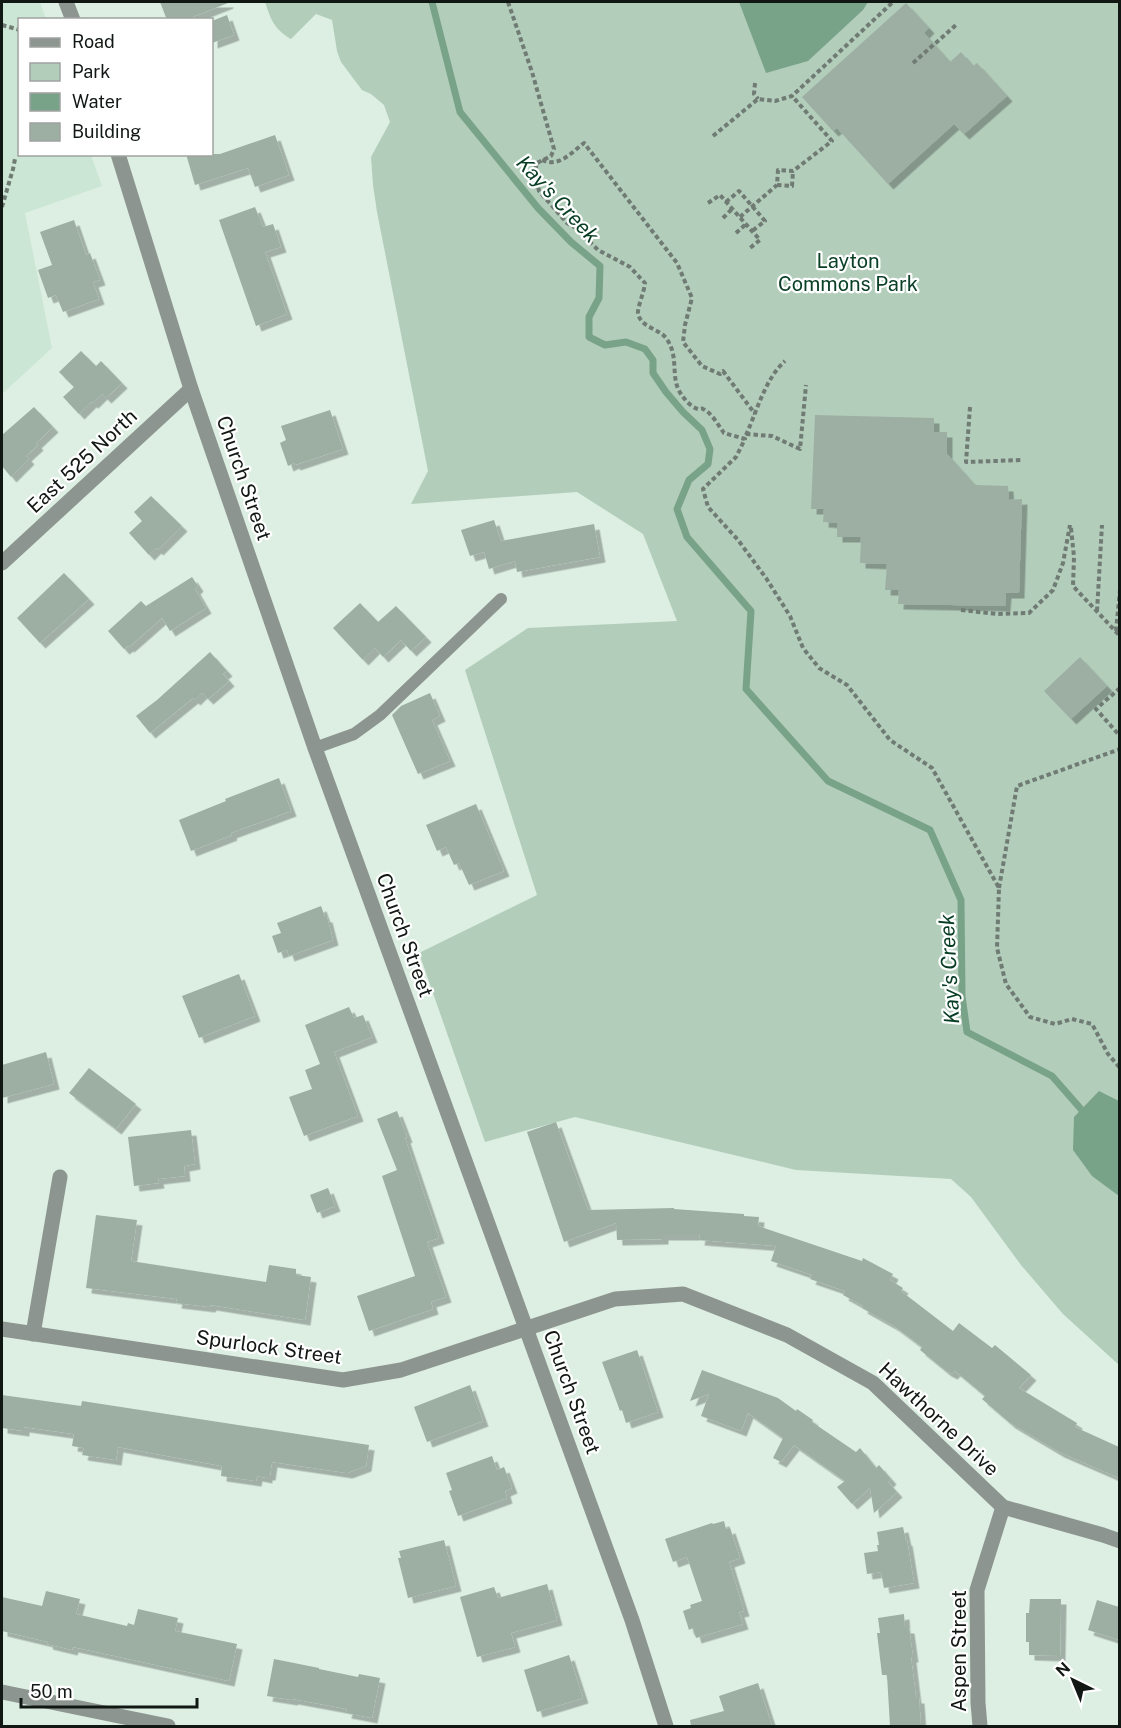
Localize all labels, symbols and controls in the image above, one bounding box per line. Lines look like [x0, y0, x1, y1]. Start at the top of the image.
legend [18, 18, 213, 156]
text: Road [72, 31, 115, 52]
text: Park [72, 61, 110, 82]
text: Water [72, 91, 122, 112]
text: Building [72, 121, 141, 142]
water label: Kay's Creek [511, 150, 605, 248]
park label: Layton Commons Park [778, 249, 918, 296]
street label: East 525 North [22, 404, 142, 518]
street label: Church Street [211, 413, 277, 543]
street label: Church Street [371, 870, 439, 1000]
water label: Kay's Creek [934, 913, 964, 1025]
street label: Spurlock Street [195, 1325, 343, 1369]
street label: Church Street [538, 1327, 606, 1457]
street label: Hawthorne Drive [874, 1357, 1004, 1481]
street label: Aspen Street [947, 1590, 971, 1712]
north arrow [1043, 1650, 1103, 1710]
text: N [1052, 1658, 1074, 1681]
scale bar [21, 1671, 196, 1709]
text: 50 m [30, 1681, 73, 1702]

